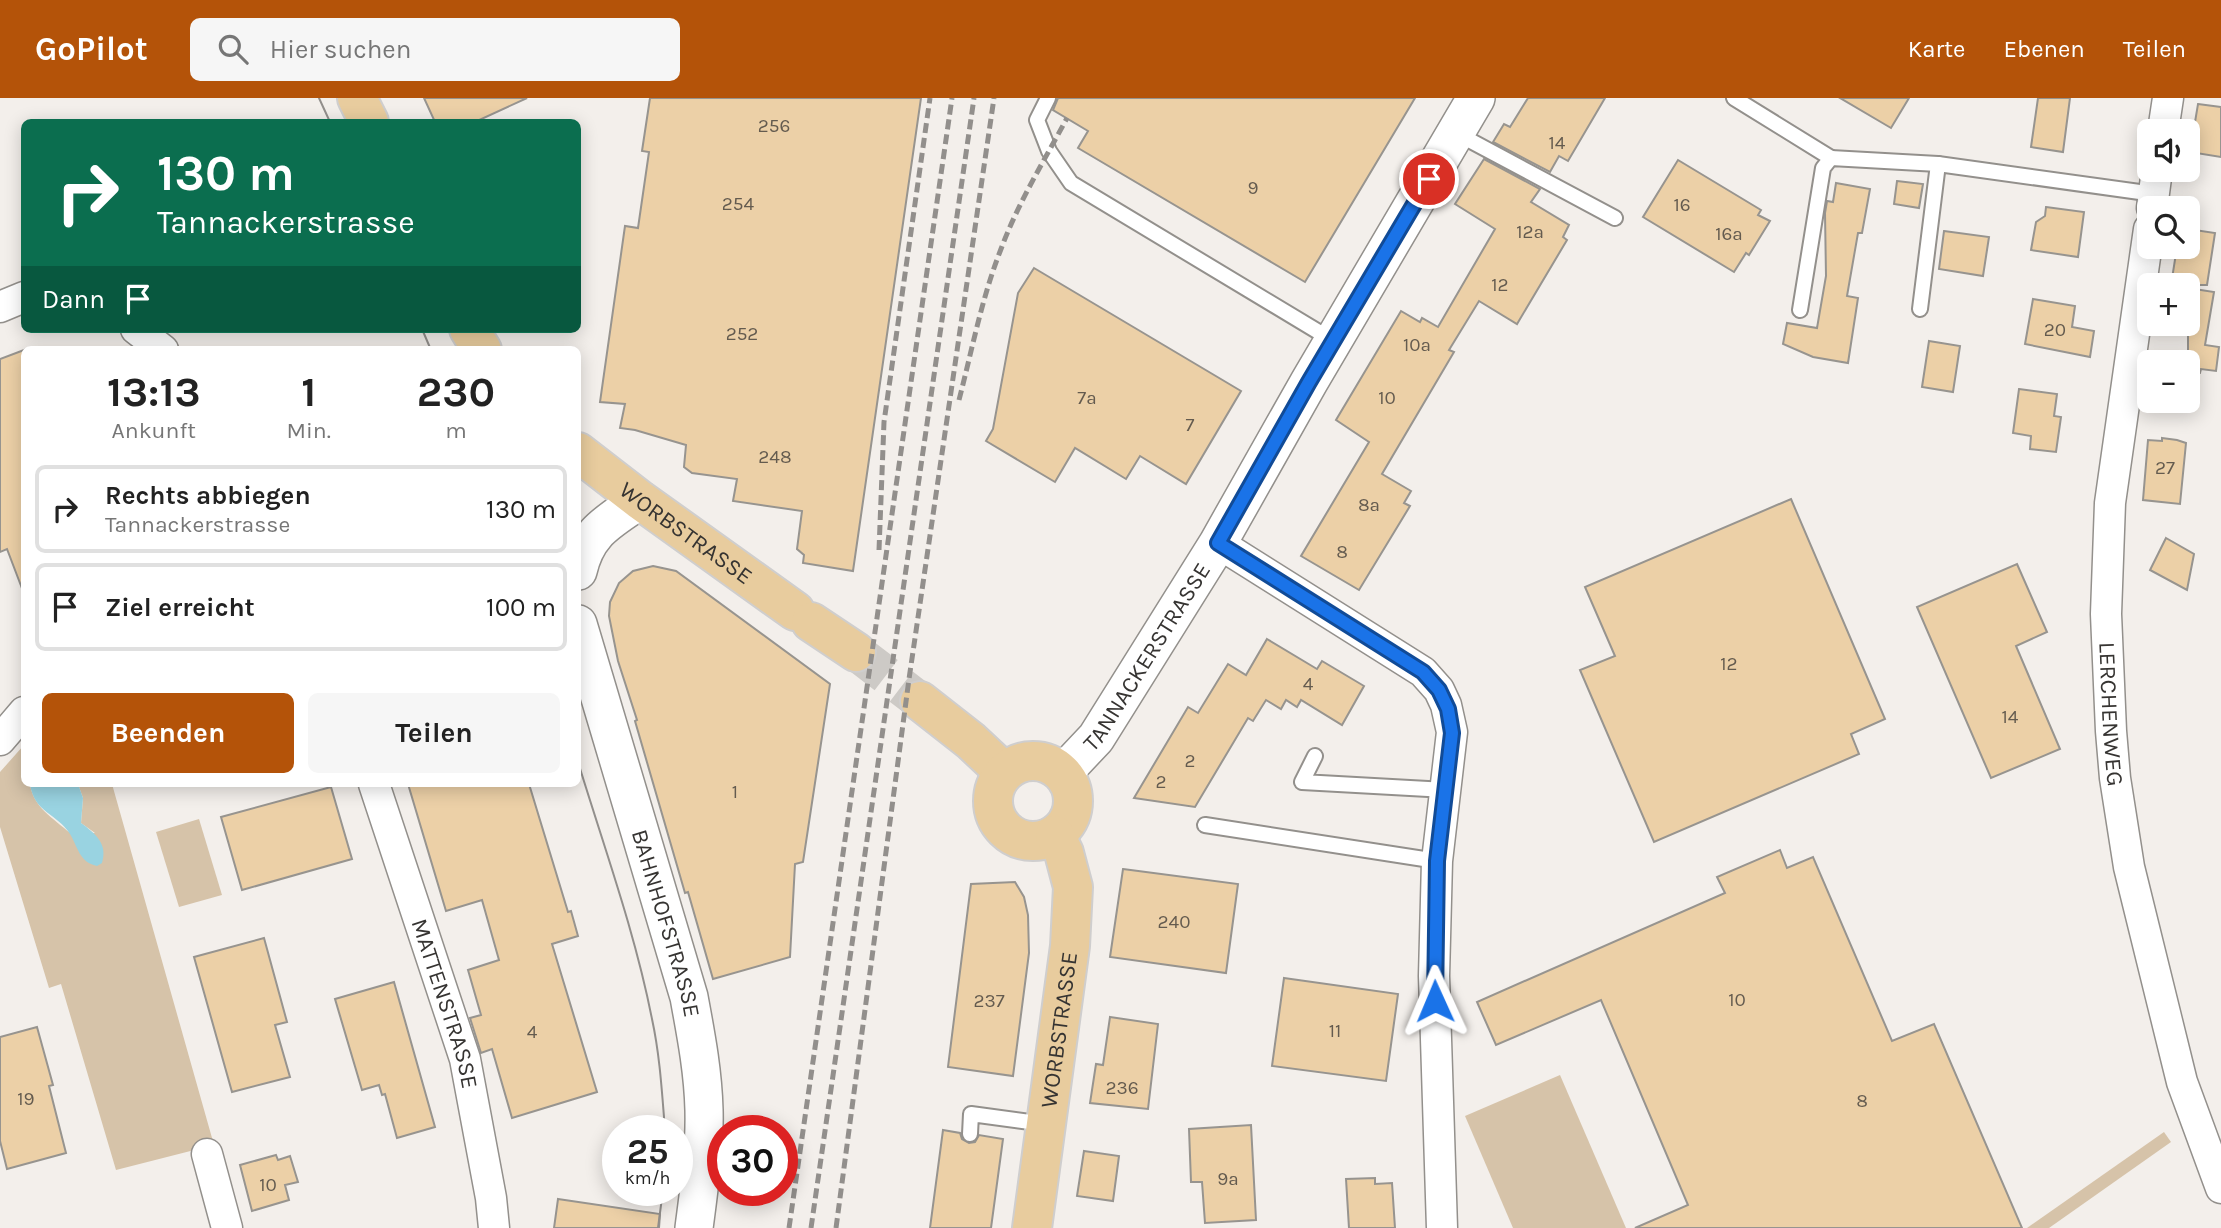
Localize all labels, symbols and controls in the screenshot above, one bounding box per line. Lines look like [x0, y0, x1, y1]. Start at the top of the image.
search box [190, 18, 680, 81]
text: GoPilot [35, 30, 148, 68]
icon: search [214, 30, 252, 68]
text: Hier suchen [270, 34, 411, 65]
text: Karte [1908, 35, 1965, 63]
text: Ebenen [2003, 35, 2085, 63]
text: Teilen [2123, 35, 2186, 63]
house number: 256 [758, 115, 790, 137]
map controls [2137, 119, 2200, 413]
button: sound [2137, 119, 2200, 182]
house number: 14 [1549, 132, 1566, 154]
text: 130 m [157, 145, 295, 202]
icon: right [42, 147, 133, 238]
pin [1399, 149, 1459, 209]
icon: arrive [1410, 160, 1448, 198]
house number: 9 [1247, 177, 1259, 199]
house number: 254 [722, 193, 755, 215]
house number: 16 [1673, 194, 1691, 216]
button: search [2137, 196, 2200, 259]
text: Tannackerstrasse [157, 204, 415, 241]
house number: 12a [1516, 221, 1544, 243]
house number: 16a [1715, 223, 1743, 245]
button: + [2137, 273, 2200, 336]
house number: 12 [1491, 274, 1509, 296]
icon: arrive [119, 280, 157, 318]
text: Dann [42, 284, 105, 315]
house number: 20 [2044, 319, 2066, 341]
house number: 252 [726, 323, 758, 345]
house number: 10a [1403, 334, 1431, 356]
button: − [2137, 350, 2200, 413]
text: 13:13 [107, 367, 201, 417]
text: 1 [301, 367, 316, 417]
text: 230 [417, 367, 495, 417]
house number: 7a [1077, 387, 1097, 409]
house number: 10 [1378, 387, 1396, 409]
house number: 7 [1186, 414, 1195, 436]
text: Ankunft [112, 417, 196, 444]
text: Min. [287, 417, 331, 444]
text: m [445, 417, 467, 444]
house number: 248 [758, 446, 792, 468]
house number: 27 [2155, 457, 2175, 479]
street label: WORBSTRASSE [614, 476, 758, 590]
text: Rechts abbiegen [105, 480, 311, 511]
icon: right [46, 490, 84, 528]
text: 130 m [486, 494, 556, 525]
house number: 8a [1358, 494, 1380, 516]
text: Tannackerstrasse [105, 511, 290, 538]
house number: 8 [1336, 541, 1348, 563]
street label: TANNACKERSTRASSE [1078, 558, 1216, 757]
icon: arrive [46, 588, 84, 626]
text: Ziel erreicht [105, 592, 255, 623]
text: 100 m [486, 592, 556, 623]
street label: LERCHENWEG [2093, 641, 2129, 788]
house number: 12 [1720, 653, 1738, 675]
house number: 4 [1303, 673, 1314, 695]
button: Beenden [42, 693, 294, 773]
button: Teilen [308, 693, 560, 773]
house number: 14 [2002, 706, 2019, 728]
house number: 2 [1184, 750, 1196, 772]
house number: 2 [1155, 771, 1167, 793]
house number: 1 [732, 781, 738, 803]
street label: BAHNHOFSTRASSE [626, 826, 705, 1019]
house number: 240 [1158, 911, 1190, 933]
street label: MATTENSTRASSE [405, 915, 483, 1091]
street label: WORBSTRASSE [1035, 950, 1083, 1110]
position arrow [1398, 964, 1472, 1038]
house number: 10 [1728, 989, 1746, 1011]
house number: 237 [973, 990, 1005, 1012]
house number: 11 [1329, 1020, 1341, 1042]
house number: 4 [527, 1021, 538, 1043]
house number: 236 [1105, 1077, 1139, 1099]
house number: 19 [17, 1088, 35, 1110]
house number: 8 [1856, 1090, 1868, 1112]
speed limit sign: 30 [707, 1115, 798, 1206]
text: 25 [627, 1131, 668, 1172]
text: km/h [625, 1167, 670, 1189]
house number: 9a [1217, 1168, 1239, 1190]
house number: 10 [259, 1174, 277, 1196]

